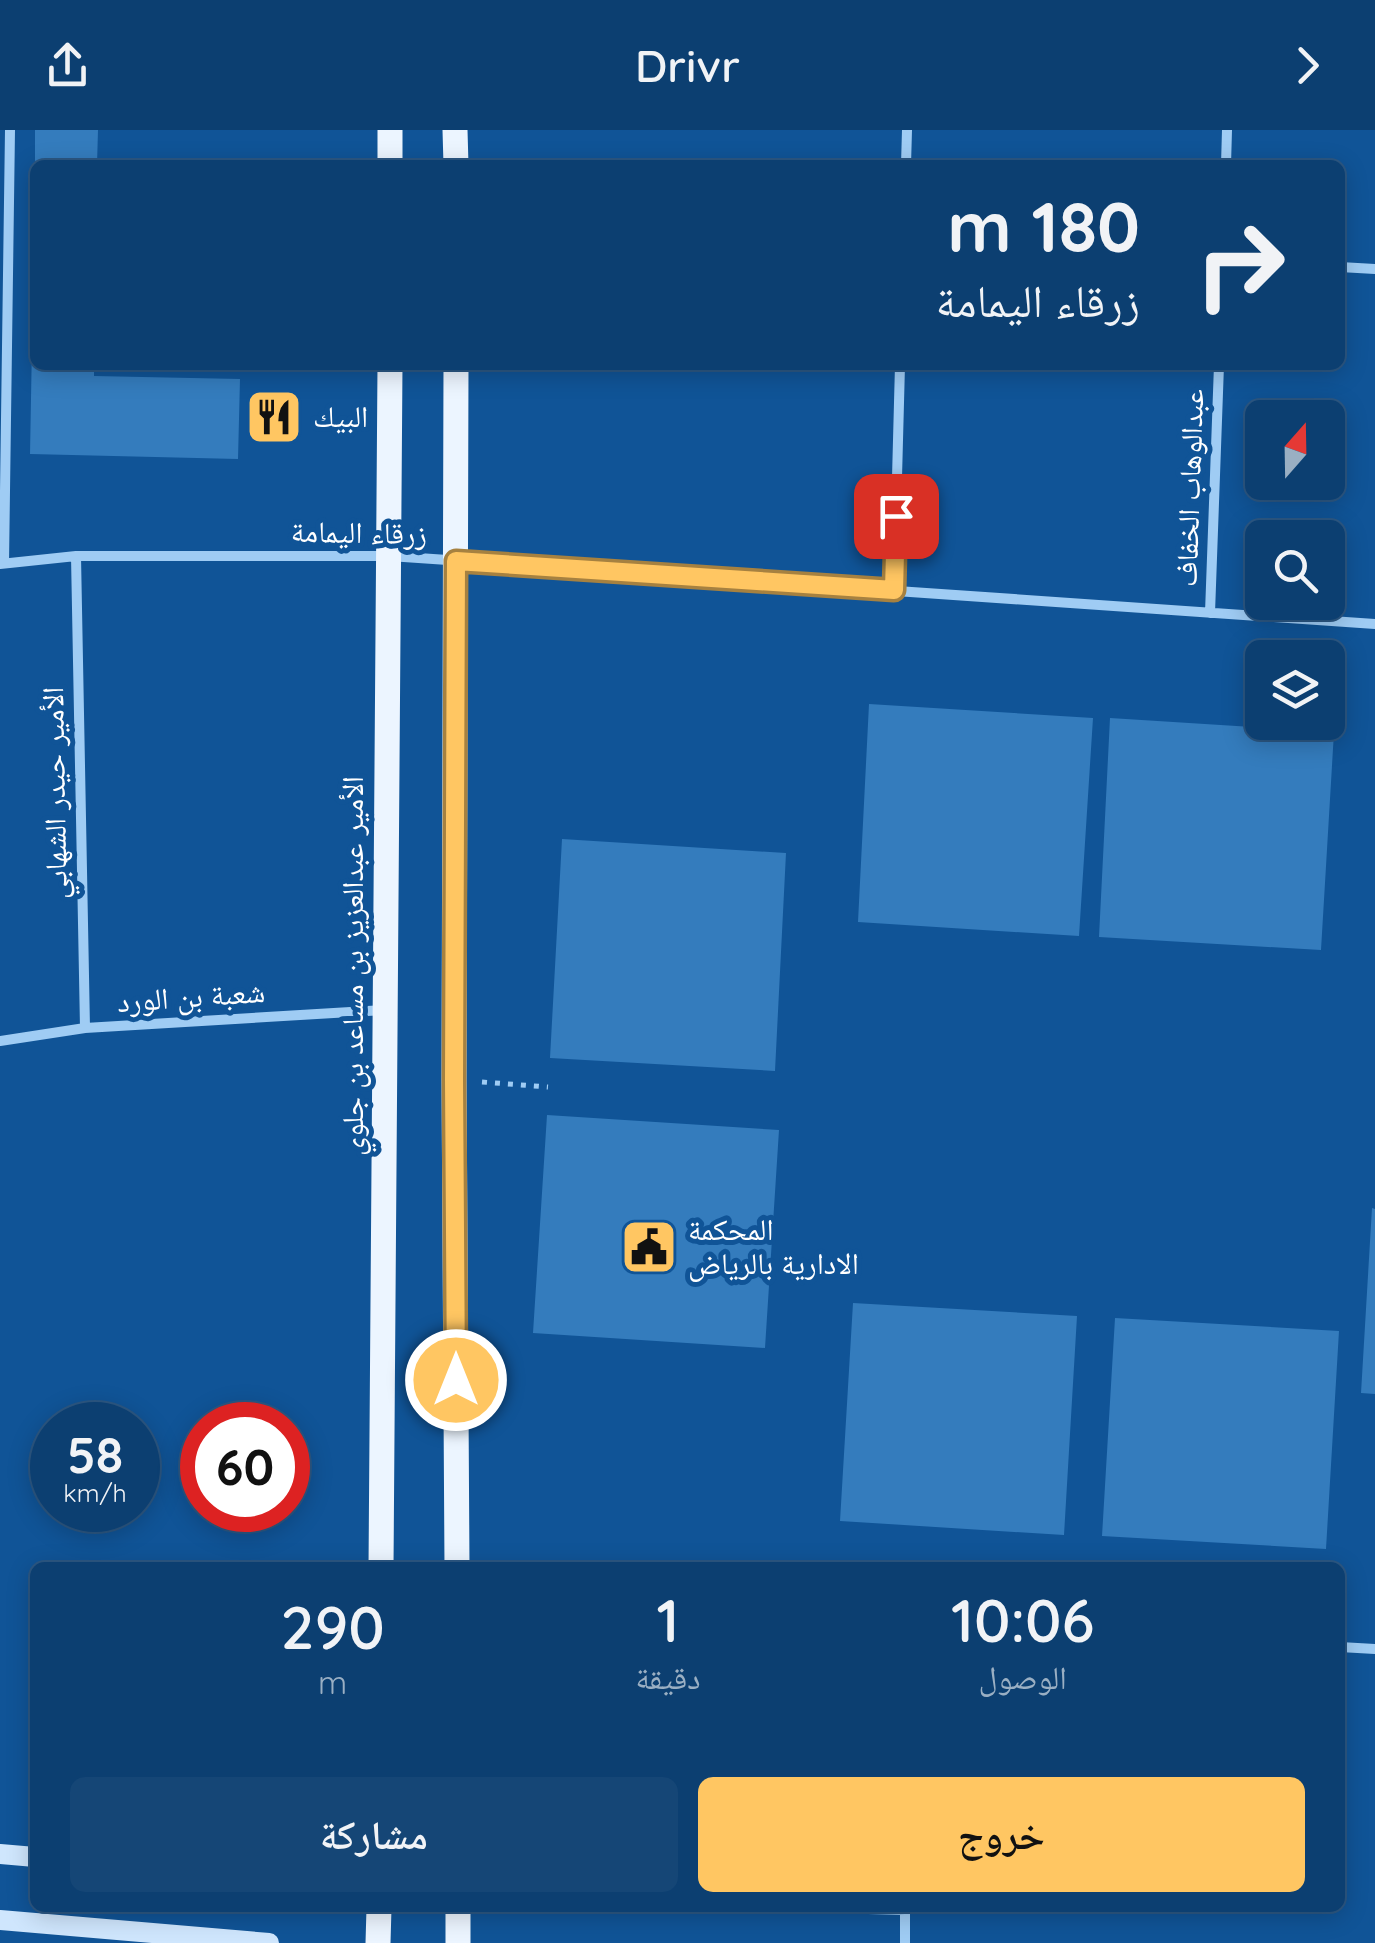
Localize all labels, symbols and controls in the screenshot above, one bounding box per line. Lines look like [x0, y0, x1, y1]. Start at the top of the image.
text: Drivr [635, 37, 740, 93]
icon: share [40, 38, 95, 93]
icon: forward [1280, 38, 1335, 93]
text: 180 m [947, 182, 1140, 270]
icon: right [1175, 200, 1305, 330]
text: زرقاء اليمامة [936, 272, 1140, 328]
restaurant icon: البيك [244, 387, 304, 447]
street label: عبدالوهاب الخفاف [1167, 388, 1211, 588]
place label: البيك [313, 397, 368, 435]
north arrow [1245, 400, 1345, 500]
map controls [1245, 400, 1345, 740]
pin [854, 474, 939, 559]
icon: arrive [869, 489, 924, 544]
street label: زرقاء اليمامة [291, 512, 427, 552]
button: search [1245, 520, 1345, 620]
button: layers [1245, 640, 1345, 740]
street label: الأمير حيدر الشهابي [33, 686, 80, 900]
street label: الأمير عبدالعزيز بن مساعد بن جلوي [333, 776, 377, 1156]
street label: شعبة بن الورد [116, 972, 266, 1020]
place label: المحكمة الادارية بالرياض [688, 1210, 859, 1282]
public building icon: المحكمة الادارية بالرياض [619, 1217, 679, 1277]
position arrow [404, 1328, 508, 1432]
speed limit sign: 60 [180, 1402, 310, 1532]
text: 58 [67, 1423, 123, 1486]
text: km/h [63, 1477, 127, 1508]
text: 1 [656, 1582, 679, 1657]
text: 10:06 [951, 1582, 1094, 1657]
text: 290 [281, 1589, 385, 1664]
text: دقيقة [635, 1657, 700, 1697]
text: الوصول [978, 1657, 1067, 1697]
text: m [318, 1662, 347, 1702]
button: مشاركة [70, 1777, 678, 1892]
button: خروج [698, 1777, 1305, 1892]

